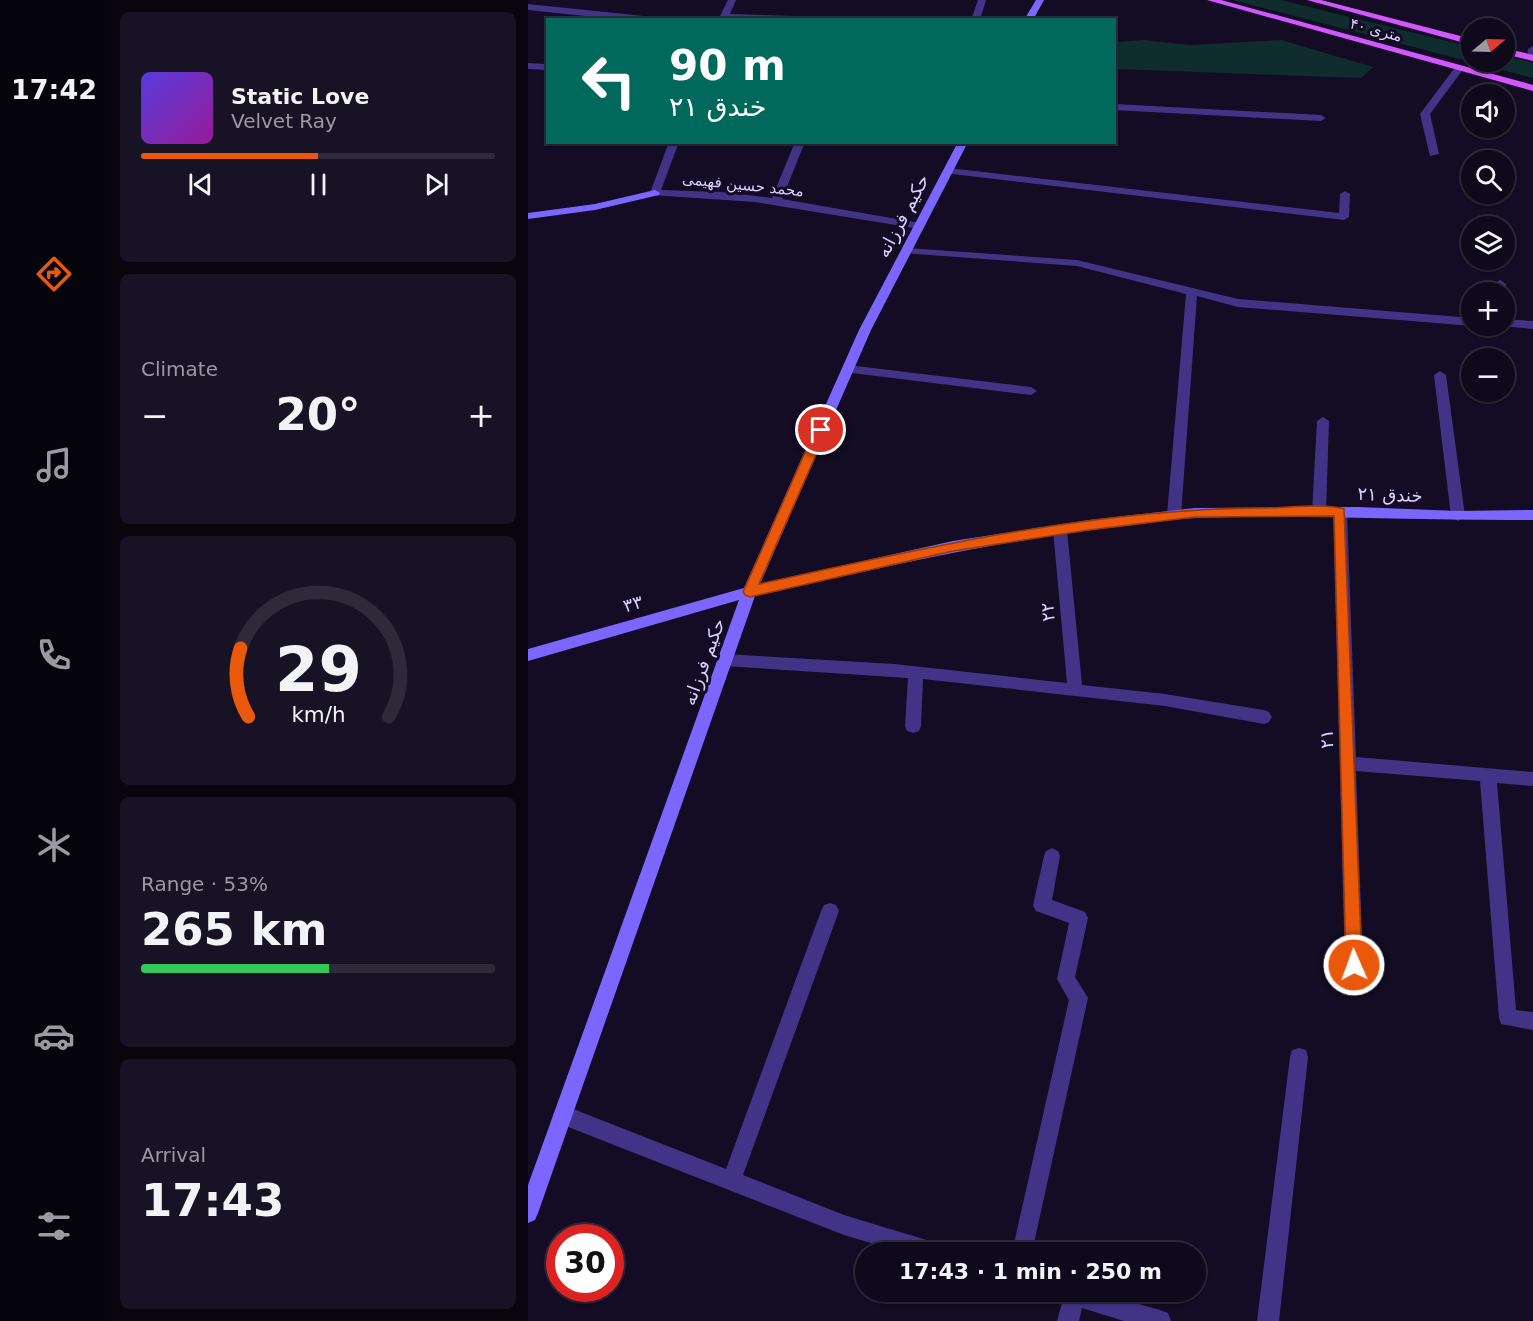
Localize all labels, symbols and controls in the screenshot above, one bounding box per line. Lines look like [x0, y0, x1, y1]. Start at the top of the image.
street label: ۴۰ متری [1348, 14, 1404, 46]
north arrow [1461, 18, 1515, 72]
map controls [1461, 18, 1515, 402]
text: 90 m [669, 41, 786, 90]
icon: left [570, 42, 648, 120]
text: 17:42 [11, 74, 97, 105]
text: Static Love [231, 84, 369, 109]
button: sound [1461, 84, 1515, 138]
text: ۲۱ خندق [669, 91, 767, 122]
text: Velvet Ray [231, 109, 337, 133]
button: search [1461, 150, 1515, 204]
icon: previous [184, 168, 217, 201]
icon: pause [302, 168, 335, 201]
icon: next [420, 168, 453, 201]
street label: محمد حسین فهیمی [681, 170, 805, 200]
street label: حکیم فرزانه [872, 171, 934, 261]
button: layers [1461, 216, 1515, 270]
icon: directions [33, 253, 75, 295]
button: + [1461, 282, 1515, 336]
button: − [1461, 348, 1515, 402]
text: Climate [141, 357, 218, 381]
text: 20° [275, 388, 361, 441]
text: − [141, 396, 169, 435]
text: + [467, 396, 495, 435]
pin [795, 404, 846, 455]
icon: arrive [804, 413, 837, 446]
icon: music [33, 444, 75, 486]
street label: ۲۱ خندق [1357, 483, 1423, 506]
street label: ۳۳ [621, 591, 645, 616]
street label: ۲۲ [1036, 601, 1059, 623]
street label: حکیم فرزانه [678, 615, 730, 709]
icon: phone [33, 634, 75, 676]
text: 29 [275, 634, 361, 707]
text: km/h [291, 703, 345, 728]
street label: ۲۱ [1316, 729, 1337, 749]
icon: climate [33, 824, 75, 866]
text: Range · 53% [141, 872, 268, 896]
text: 265 km [141, 903, 327, 956]
position arrow [1322, 933, 1386, 997]
icon: car [33, 1015, 75, 1057]
text: Arrival [141, 1143, 206, 1167]
text: 17:43 [141, 1174, 284, 1227]
icon: filters [33, 1205, 75, 1247]
speed limit sign: 30 [546, 1224, 624, 1302]
text: 17:43 · 1 min · 250 m [899, 1259, 1162, 1284]

